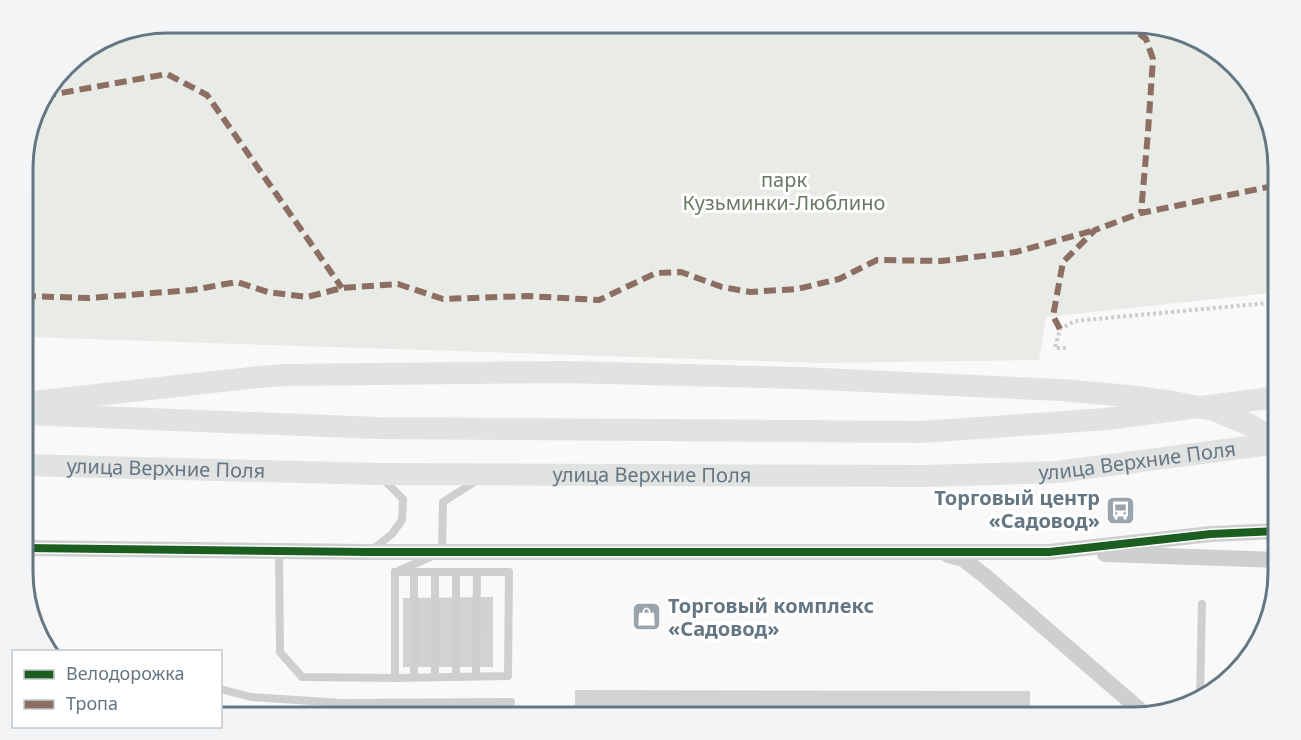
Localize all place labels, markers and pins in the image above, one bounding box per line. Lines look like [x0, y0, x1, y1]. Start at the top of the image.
place label: Торговый центр «Садовод» [934, 484, 1100, 534]
bus stop icon: Торговый центр «Садовод» [1105, 494, 1137, 526]
place label: Торговый комплекс «Садовод» [668, 592, 874, 642]
shop icon: Торговый комплекс «Садовод» [631, 601, 663, 633]

